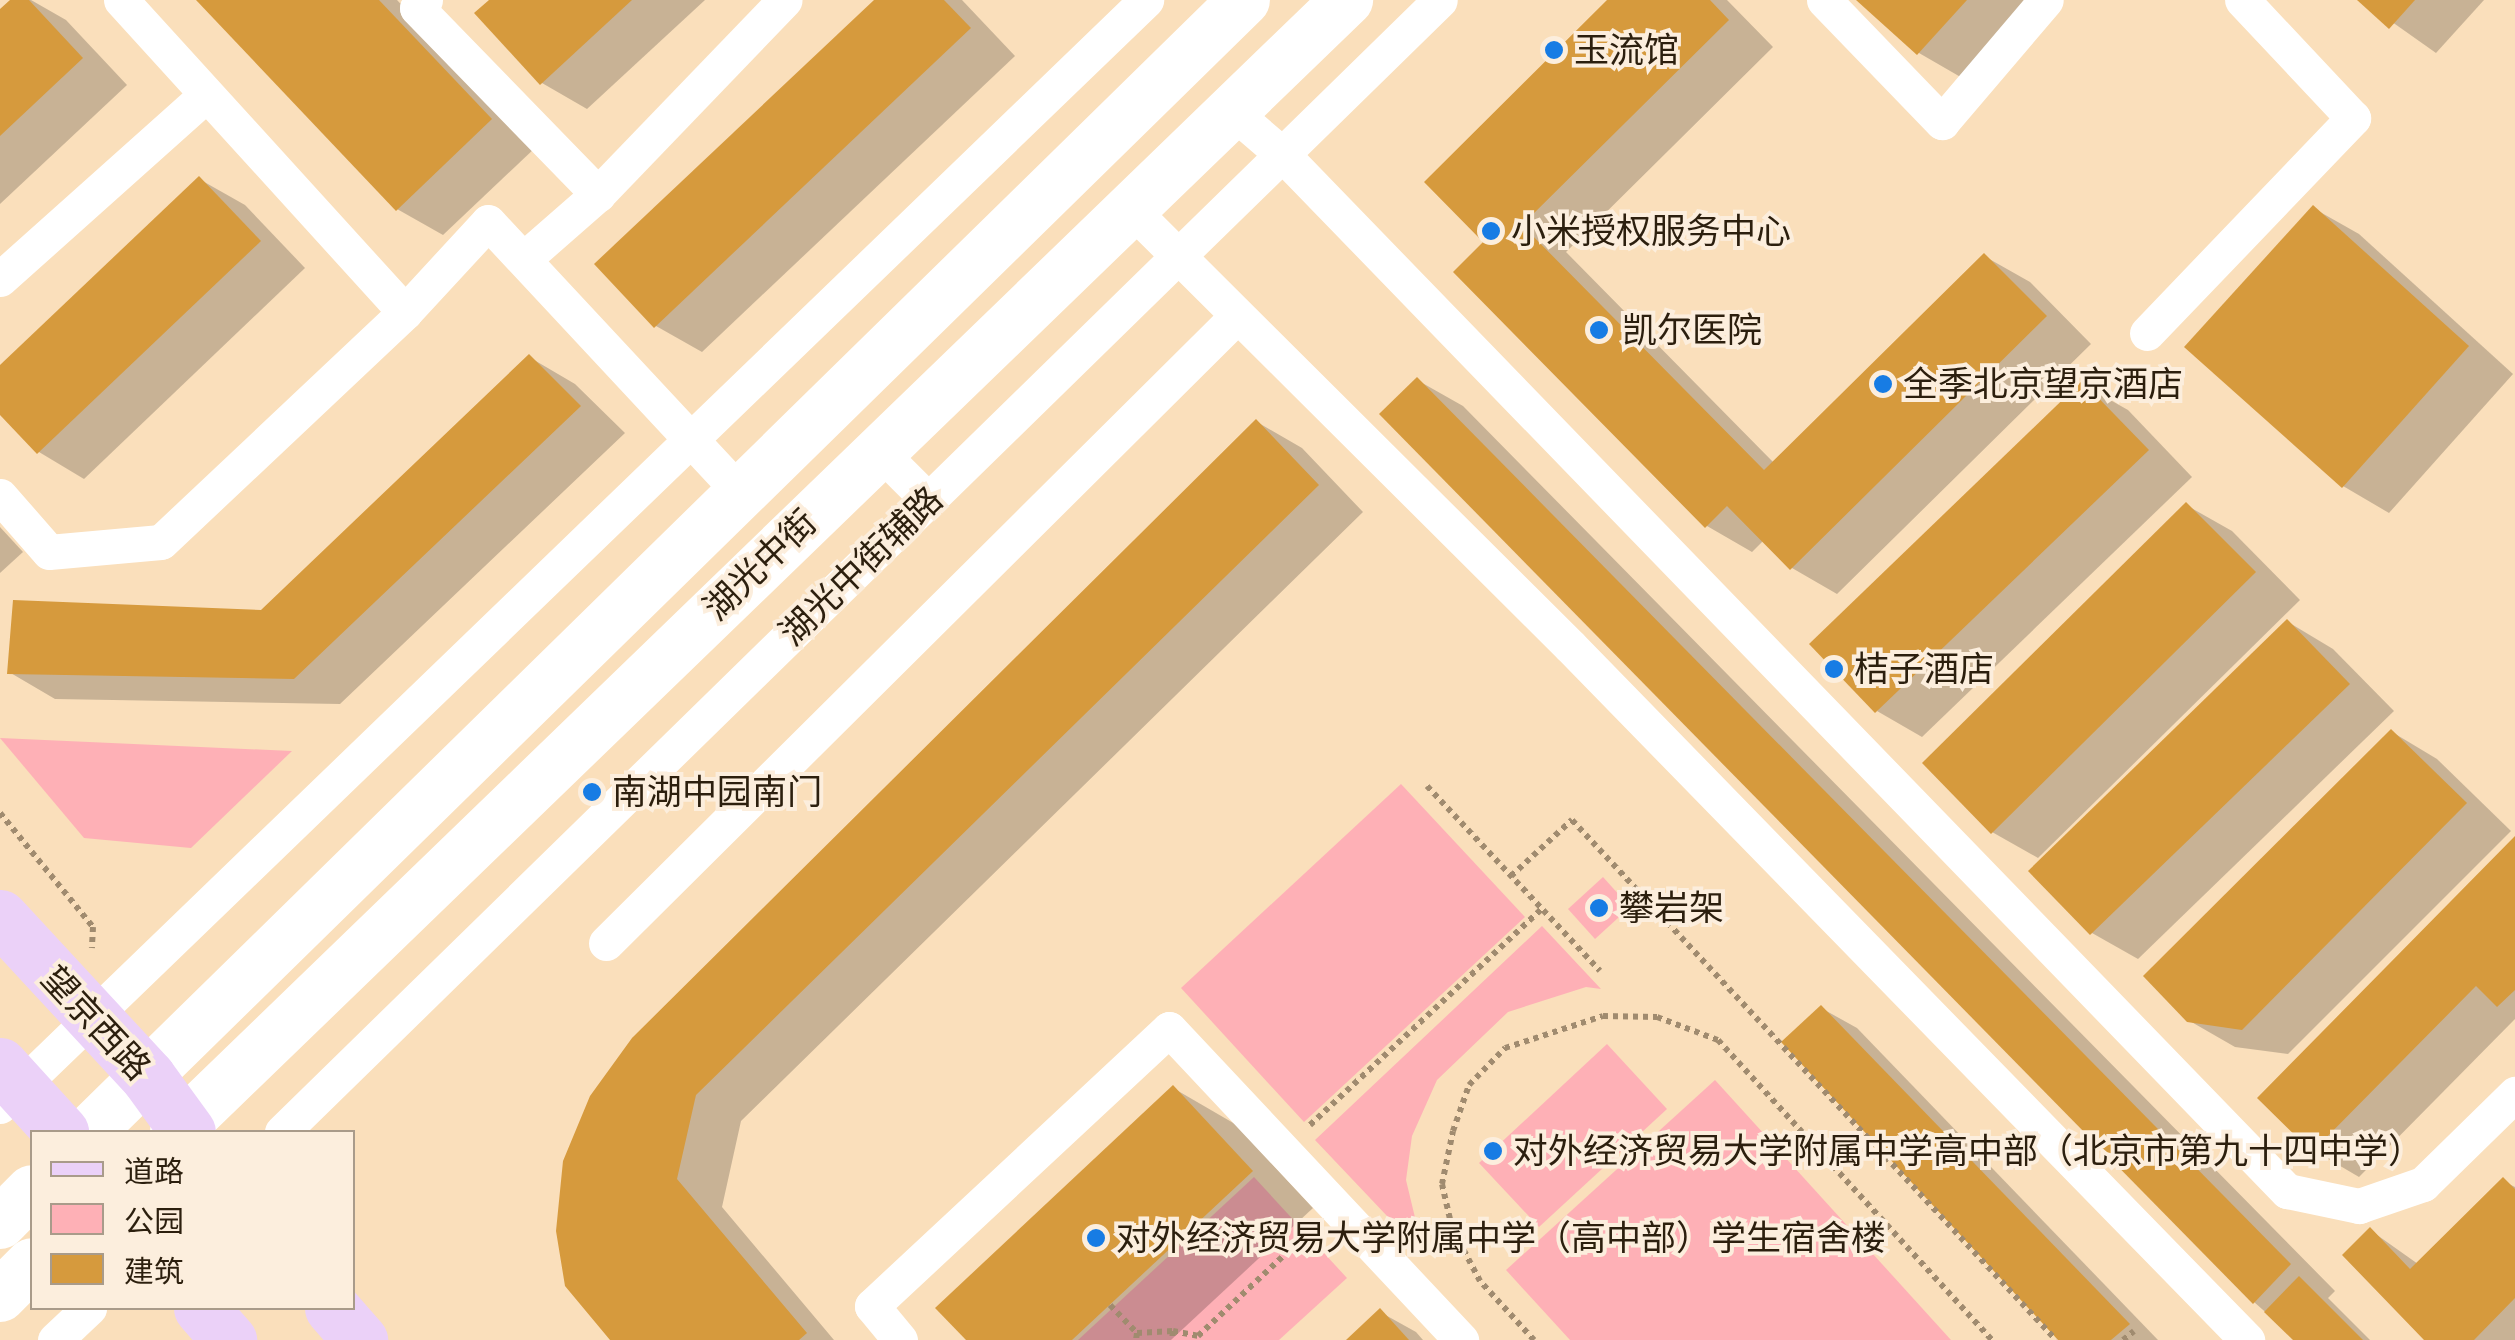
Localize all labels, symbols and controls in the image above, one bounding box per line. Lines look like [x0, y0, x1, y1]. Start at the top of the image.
place label: 玉流馆 [1574, 29, 1679, 71]
marker: 玉流馆 [1543, 39, 1565, 61]
place label: 小米授权服务中心 [1511, 210, 1791, 252]
marker: 小米授权服务中心 [1480, 220, 1502, 242]
place label: 凯尔医院 [1622, 309, 1762, 351]
marker: 凯尔医院 [1586, 317, 1612, 343]
place label: 全季北京望京酒店 [1903, 363, 2183, 405]
marker: 全季北京望京酒店 [1872, 373, 1894, 395]
street label: 湖光中街辅路 [771, 478, 951, 654]
street label: 湖光中街 [695, 501, 825, 629]
place label: 桔子酒店 [1854, 648, 1994, 690]
marker: 桔子酒店 [1823, 658, 1845, 680]
place label: 南湖中园南门 [612, 771, 822, 813]
marker: 南湖中园南门 [581, 781, 603, 803]
place label: 攀岩架 [1619, 887, 1724, 929]
marker: 攀岩架 [1588, 897, 1610, 919]
street label: 望京西路 [33, 957, 159, 1089]
legend [30, 1130, 355, 1310]
place label: 对外经济贸易大学附属中学高中部（北京市第九十四中学） [1513, 1130, 2423, 1172]
marker: 对外经济贸易大学附属中学高中部（北京市第九十四中学） [1482, 1140, 1504, 1162]
text: 道路 [124, 1153, 184, 1190]
text: 公园 [124, 1203, 184, 1240]
place label: 对外经济贸易大学附属中学（高中部）学生宿舍楼 [1116, 1217, 1886, 1259]
marker: 对外经济贸易大学附属中学（高中部）学生宿舍楼 [1085, 1227, 1107, 1249]
text: 建筑 [124, 1253, 184, 1290]

